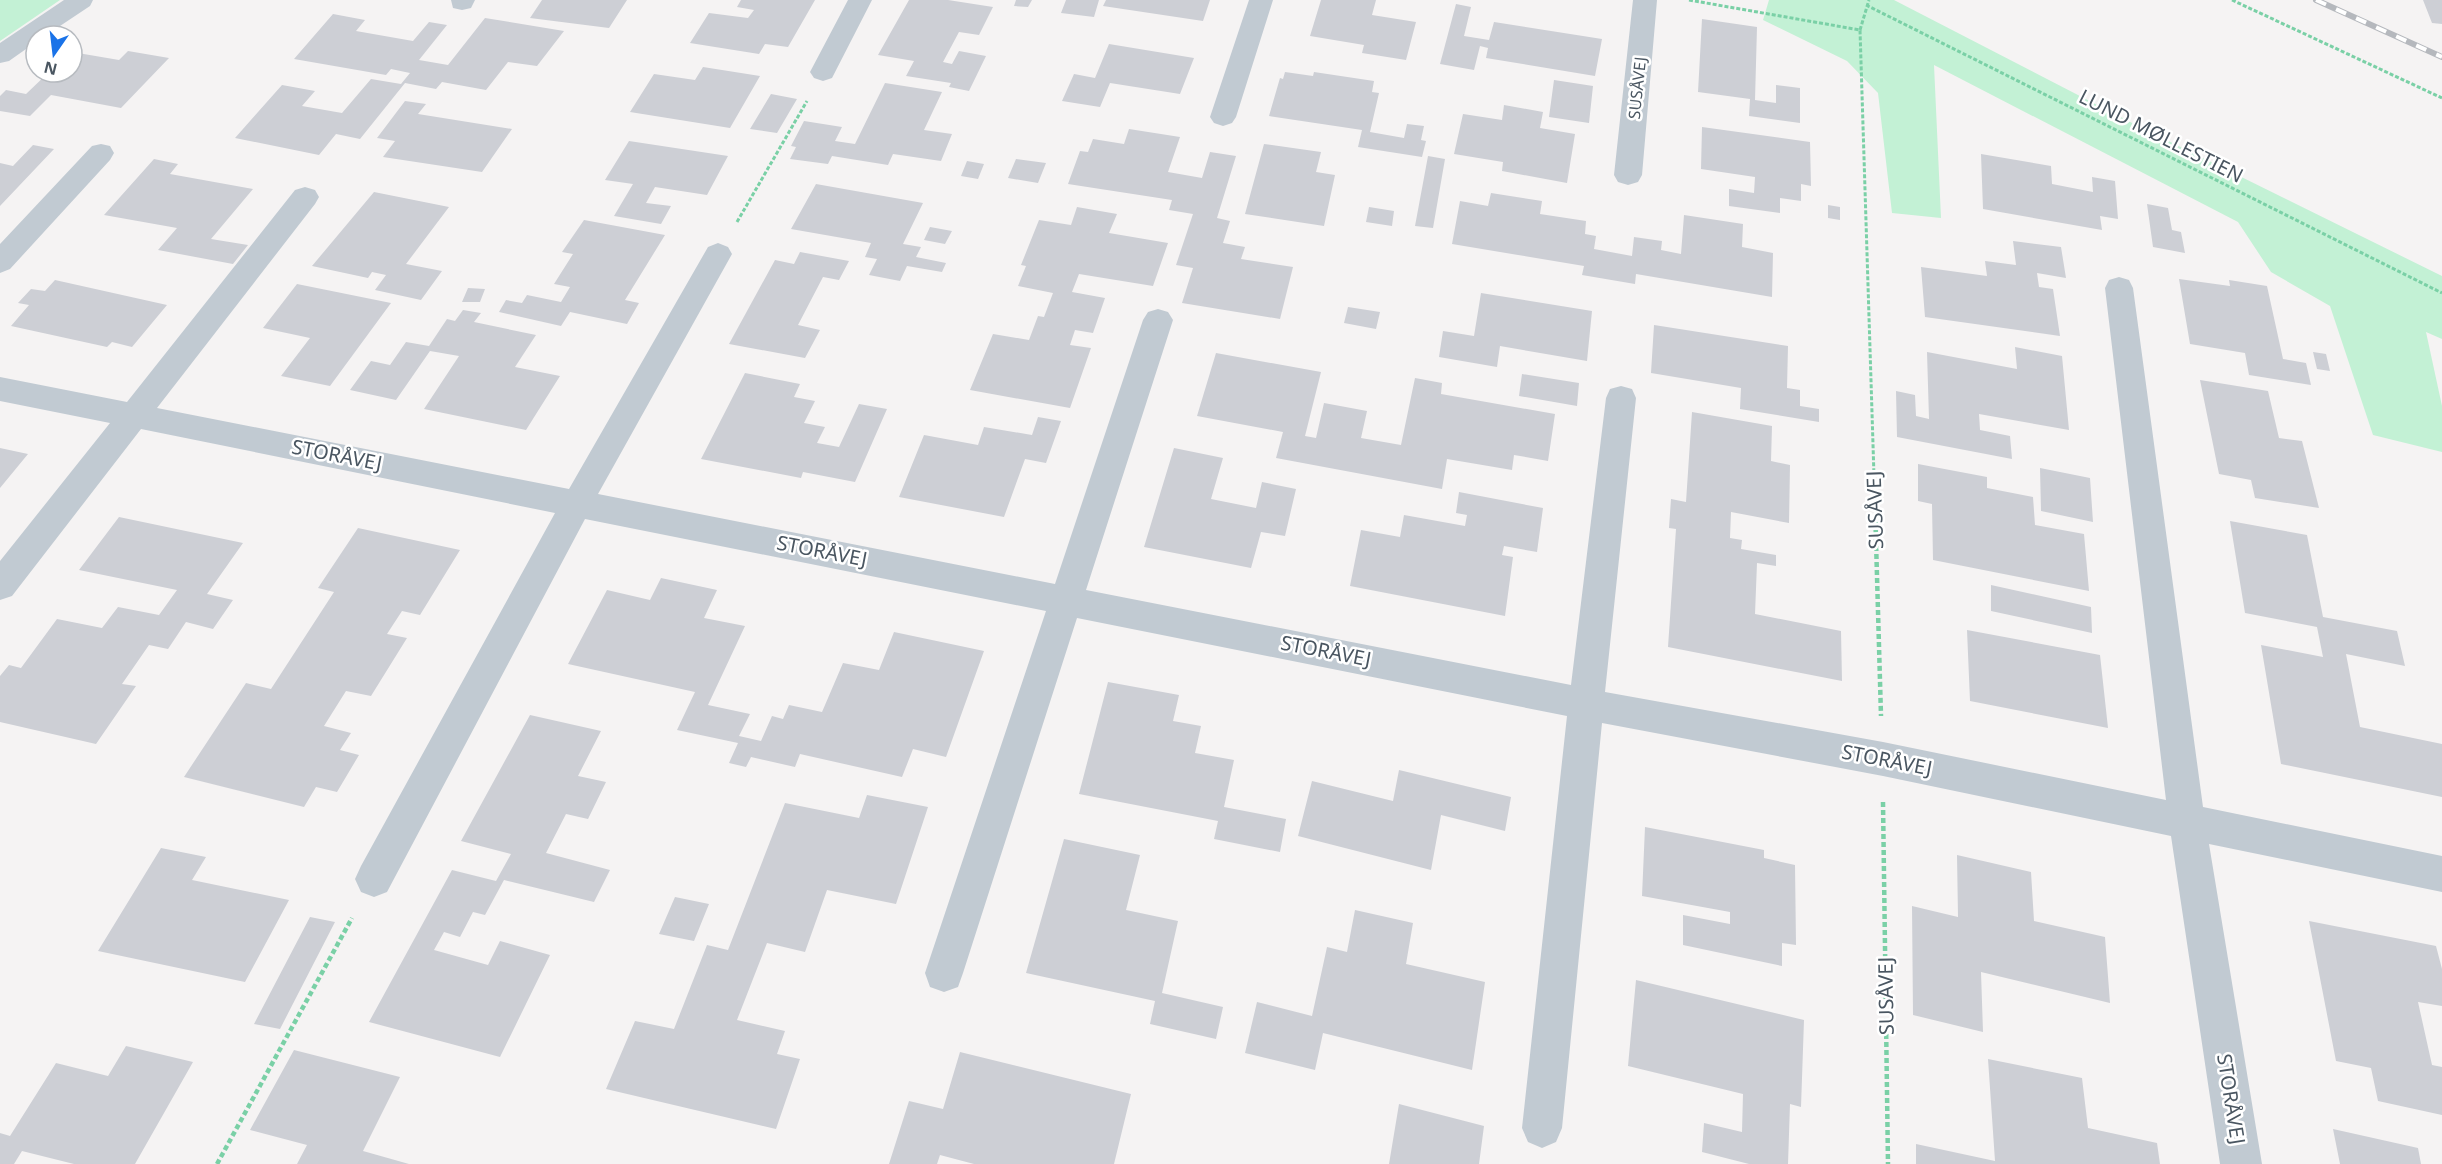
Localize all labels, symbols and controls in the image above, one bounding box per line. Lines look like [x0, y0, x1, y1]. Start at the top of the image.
north arrow [24, 24, 84, 84]
text: N [41, 56, 59, 81]
street label: SUSÅVEJ [1623, 56, 1651, 120]
street label: LUND MØLLESTIEN [2074, 82, 2248, 189]
street label: STORÅVEJ [290, 433, 385, 476]
street label: SUSÅVEJ [1860, 470, 1889, 550]
street label: STORÅVEJ [775, 529, 870, 572]
street label: STORÅVEJ [1279, 629, 1374, 672]
street label: STORÅVEJ [1840, 738, 1935, 781]
street label: SUSÅVEJ [1871, 957, 1900, 1035]
street label: STORÅVEJ [2211, 1052, 2252, 1146]

